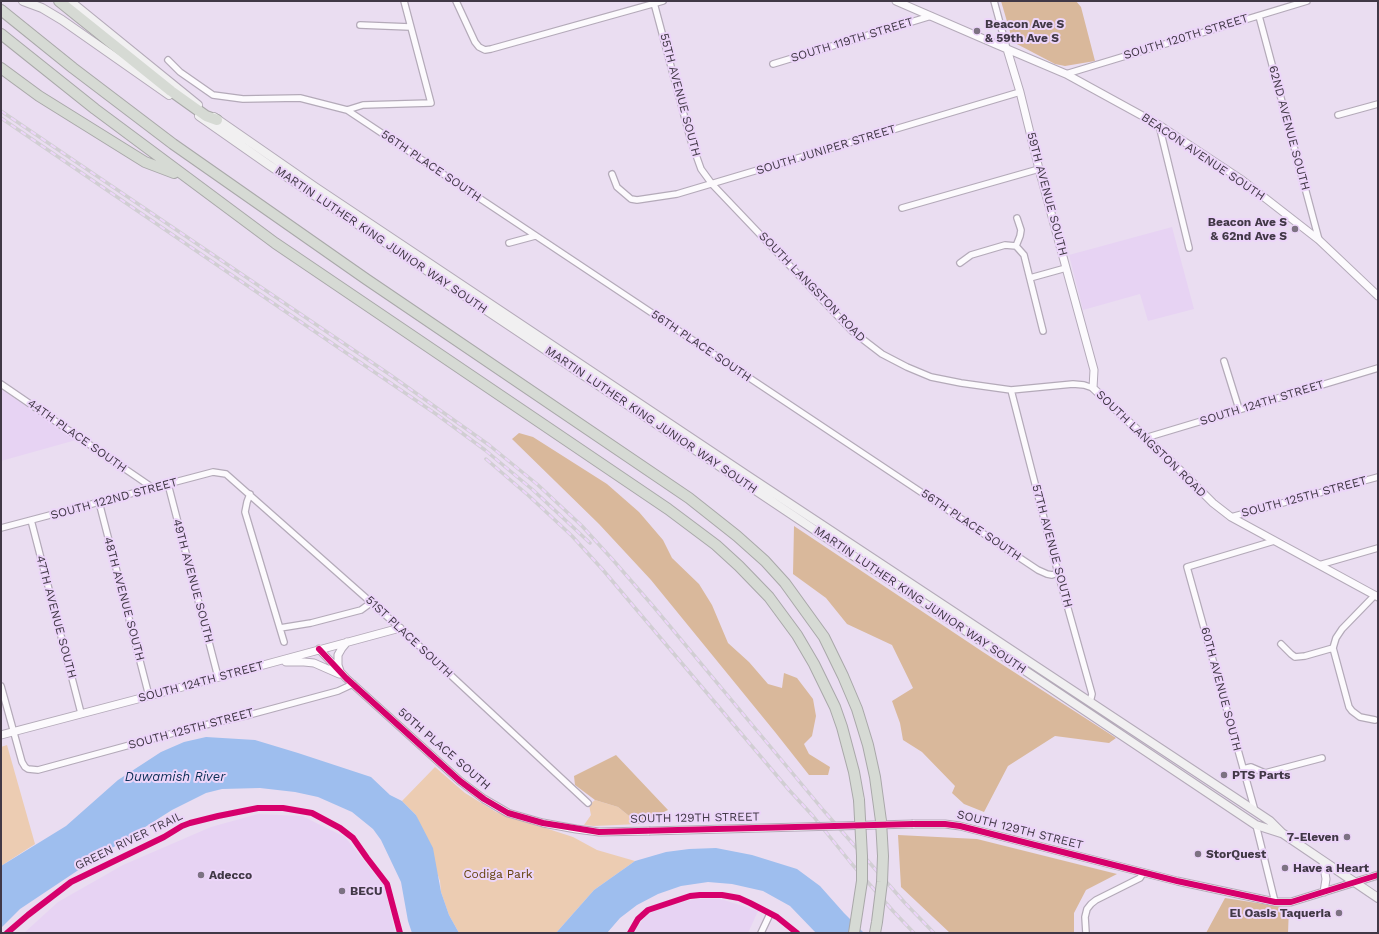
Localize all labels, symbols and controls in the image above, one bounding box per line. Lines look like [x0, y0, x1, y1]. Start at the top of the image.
street label: SOUTH 120TH STREET [1122, 11, 1250, 63]
street label: SOUTH 119TH STREET [789, 15, 915, 65]
place label: Beacon Ave S & 59th Ave S [985, 17, 1064, 45]
marker: Beacon Ave S & 59th Ave S [972, 26, 982, 36]
street label: 55TH AVENUE SOUTH [657, 32, 703, 158]
street label: 62ND AVENUE SOUTH [1265, 64, 1313, 192]
street label: BEACON AVENUE SOUTH [1138, 110, 1268, 204]
street label: SOUTH JUNIPER STREET [755, 122, 897, 178]
street label: 56TH PLACE SOUTH [378, 127, 484, 205]
street label: 59TH AVENUE SOUTH [1024, 131, 1070, 257]
street label: MARTIN LUTHER KING JUNIOR WAY SOUTH [272, 163, 490, 317]
place label: Beacon Ave S & 62nd Ave S [1208, 215, 1287, 243]
marker: Beacon Ave S & 62nd Ave S [1290, 224, 1300, 234]
street label: SOUTH LANGSTON ROAD [756, 229, 868, 345]
street label: 56TH PLACE SOUTH [648, 307, 754, 385]
street label: MARTIN LUTHER KING JUNIOR WAY SOUTH [542, 343, 760, 497]
street label: SOUTH 124TH STREET [1198, 377, 1326, 429]
street label: SOUTH LANGSTON ROAD [1093, 388, 1209, 500]
street label: 44TH PLACE SOUTH [25, 396, 129, 476]
street label: SOUTH 125TH STREET [1240, 473, 1368, 521]
street label: SOUTH 122ND STREET [49, 475, 179, 523]
street label: 57TH AVENUE SOUTH [1029, 483, 1075, 609]
street label: 56TH PLACE SOUTH [918, 486, 1024, 564]
street label: 49TH AVENUE SOUTH [170, 517, 216, 645]
street label: MARTIN LUTHER KING JUNIOR WAY SOUTH [811, 523, 1029, 677]
street label: 48TH AVENUE SOUTH [101, 535, 147, 663]
street label: 47TH AVENUE SOUTH [33, 554, 79, 680]
street label: 51ST PLACE SOUTH [363, 593, 455, 681]
street label: 60TH AVENUE SOUTH [1198, 625, 1244, 753]
street label: SOUTH 124TH STREET [137, 658, 265, 706]
street label: SOUTH 125TH STREET [127, 705, 255, 753]
street label: 50TH PLACE SOUTH [395, 705, 493, 793]
place label: PTS Parts [1232, 768, 1290, 782]
water label: Duwamish River [125, 769, 225, 785]
marker: PTS Parts [1219, 770, 1229, 780]
street label: SOUTH 129TH STREET [955, 807, 1085, 853]
street label: GREEN RIVER TRAIL [73, 809, 185, 873]
street label: SOUTH 129TH STREET [630, 810, 760, 826]
place label: 7-Eleven [1287, 830, 1339, 844]
marker: 7-Eleven [1342, 832, 1352, 842]
place label: StorQuest [1206, 847, 1266, 861]
marker: StorQuest [1193, 849, 1203, 859]
place label: Have a Heart [1293, 861, 1369, 875]
marker: Have a Heart [1280, 863, 1290, 873]
park label: Codiga Park [463, 867, 533, 881]
place label: Adecco [209, 868, 252, 882]
marker: Adecco [196, 870, 206, 880]
place label: BECU [350, 884, 382, 898]
marker: BECU [337, 886, 347, 896]
place label: El Oasis Taqueria [1229, 906, 1331, 920]
marker: El Oasis Taqueria [1334, 908, 1344, 918]

